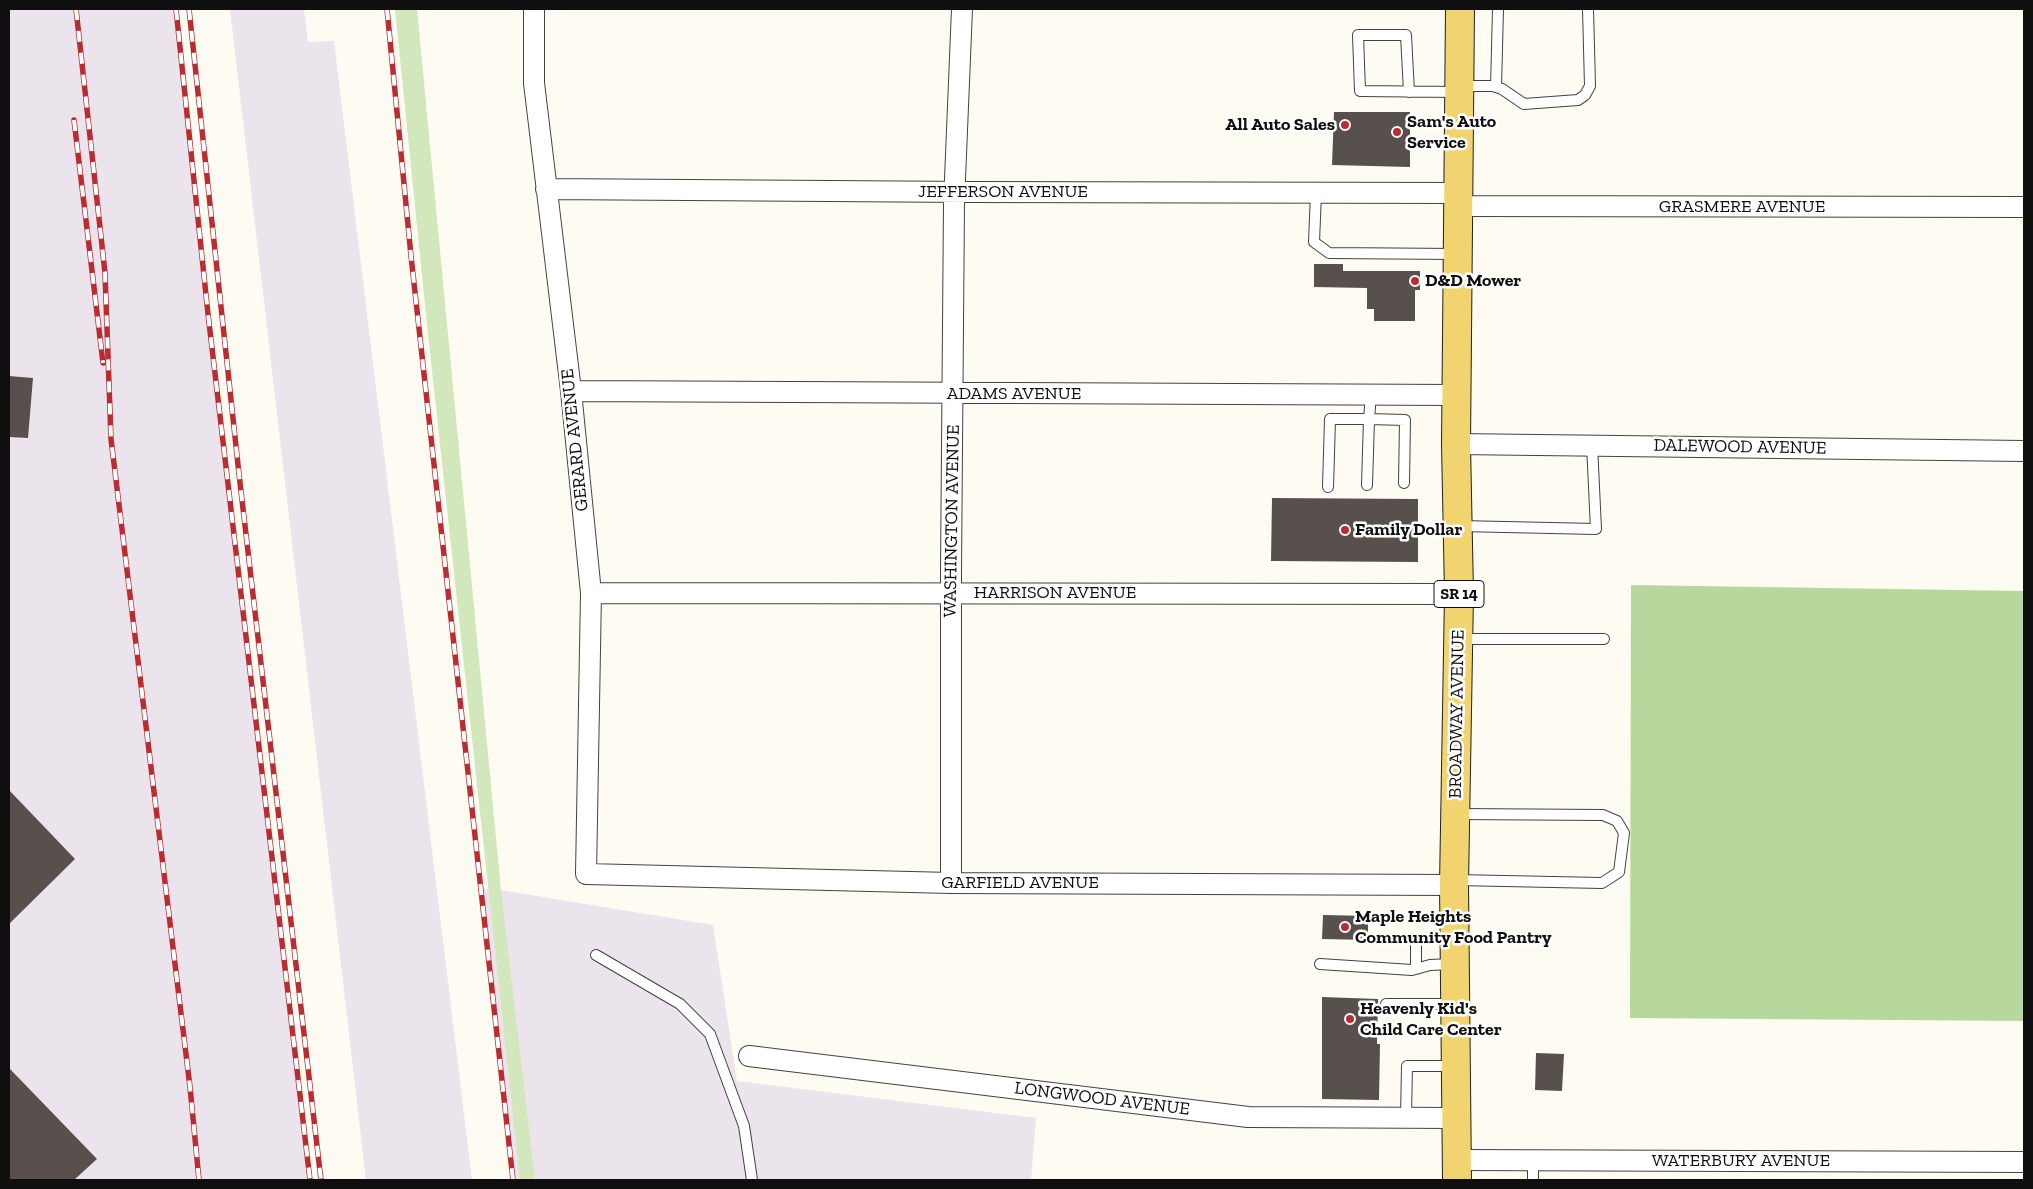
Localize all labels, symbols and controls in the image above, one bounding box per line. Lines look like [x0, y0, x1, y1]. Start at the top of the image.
place label: Sam's Auto Service [1407, 111, 1496, 154]
place label: All Auto Sales [1225, 114, 1335, 136]
marker: All Auto Sales [1339, 119, 1351, 131]
marker: Sam's Auto Service [1391, 126, 1403, 138]
street label: JEFFERSON AVENUE [918, 181, 1088, 203]
street label: GRASMERE AVENUE [1659, 196, 1825, 218]
place label: D&D Mower [1425, 270, 1521, 292]
marker: D&D Mower [1409, 275, 1421, 287]
street label: GERARD AVENUE [557, 368, 593, 512]
street label: ADAMS AVENUE [947, 383, 1081, 405]
street label: WASHINGTON AVENUE [940, 424, 964, 618]
street label: DALEWOOD AVENUE [1653, 435, 1827, 459]
place label: Family Dollar [1355, 519, 1462, 541]
marker: Family Dollar [1339, 524, 1351, 536]
road number: SR 14 [1434, 580, 1484, 608]
street label: HARRISON AVENUE [974, 582, 1136, 604]
street label: BROADWAY AVENUE [1445, 629, 1469, 799]
street label: GARFIELD AVENUE [941, 872, 1099, 894]
place label: Maple Heights Community Food Pantry [1355, 906, 1552, 949]
marker: Maple Heights Community Food Pantry [1339, 921, 1351, 933]
place label: Heavenly Kid's Child Care Center [1360, 998, 1502, 1040]
marker: Heavenly Kid's Child Care Center [1344, 1013, 1356, 1025]
street label: LONGWOOD AVENUE [1013, 1078, 1191, 1120]
street label: WATERBURY AVENUE [1652, 1150, 1830, 1172]

